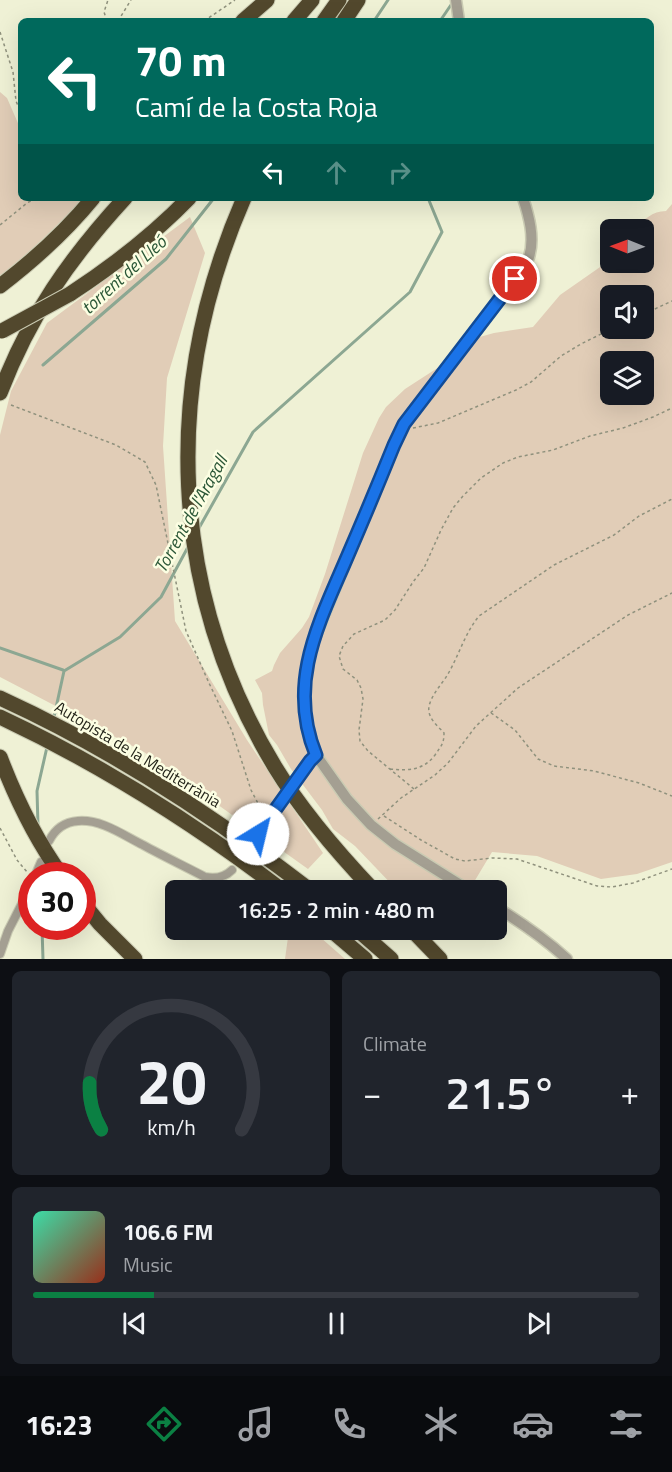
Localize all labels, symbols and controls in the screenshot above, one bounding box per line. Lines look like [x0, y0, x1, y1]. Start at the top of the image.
text: 70 m [135, 28, 227, 92]
icon: left [36, 42, 114, 120]
text: Camí de la Costa Roja [135, 86, 377, 127]
icon: left [257, 156, 290, 189]
icon: ahead [320, 156, 353, 189]
icon: right [383, 156, 416, 189]
north arrow [600, 219, 654, 273]
map controls [600, 219, 654, 405]
water label: torrent del Lleó [75, 228, 173, 320]
pin [489, 253, 540, 304]
icon: arrive [498, 262, 531, 295]
button: sound [600, 285, 654, 339]
button: layers [600, 351, 654, 405]
water label: Torrent de l'Aragall [147, 448, 235, 577]
street label: Autopista de la Mediterrània [50, 695, 226, 813]
position arrow [226, 802, 290, 866]
speed limit sign: 30 [18, 862, 96, 940]
text: 16:25 · 2 min · 480 m [237, 893, 435, 927]
text: Climate [363, 1028, 427, 1059]
text: 20 [136, 1033, 206, 1128]
text: 21.5° [445, 1058, 557, 1126]
text: − [363, 1068, 381, 1118]
text: + [621, 1068, 639, 1118]
text: km/h [147, 1111, 195, 1143]
text: 106.6 FM [123, 1215, 213, 1249]
text: Music [123, 1249, 173, 1280]
icon: previous [118, 1307, 151, 1340]
icon: pause [320, 1307, 353, 1340]
icon: next [522, 1307, 555, 1340]
icon: directions [143, 1403, 185, 1445]
icon: music [235, 1403, 277, 1445]
icon: phone [328, 1403, 370, 1445]
icon: climate [420, 1403, 462, 1445]
icon: car [512, 1403, 554, 1445]
icon: filters [605, 1403, 647, 1445]
text: 16:23 [25, 1404, 93, 1445]

